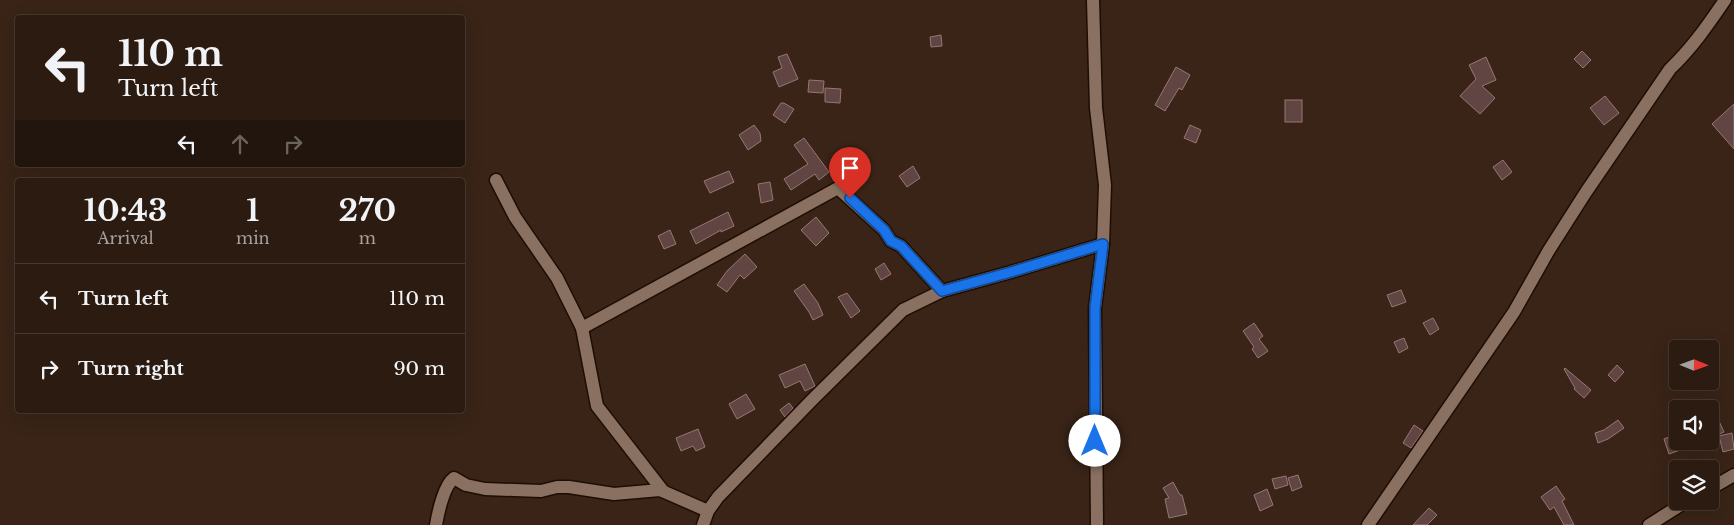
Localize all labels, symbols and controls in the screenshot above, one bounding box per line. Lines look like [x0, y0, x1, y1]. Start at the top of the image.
text: 110 m [118, 32, 223, 75]
icon: left [35, 35, 100, 100]
text: Turn left [118, 75, 218, 102]
icon: left [173, 130, 201, 158]
icon: ahead [226, 130, 254, 158]
icon: right [279, 130, 307, 158]
pin [829, 147, 871, 198]
icon: arrive [836, 154, 864, 182]
text: 10:43 [84, 192, 167, 229]
text: 1 [246, 192, 259, 229]
text: 270 [338, 192, 396, 229]
text: Arrival [97, 228, 154, 248]
text: min [236, 228, 270, 248]
text: m [359, 228, 376, 248]
icon: left [35, 285, 63, 313]
text: Turn left [78, 287, 169, 310]
text: 110 m [389, 287, 445, 310]
north arrow [1669, 340, 1719, 390]
map controls [1669, 340, 1719, 510]
icon: right [35, 355, 63, 383]
text: Turn right [78, 357, 184, 380]
text: 90 m [393, 357, 445, 380]
button: sound [1669, 400, 1719, 450]
position arrow [1068, 414, 1120, 466]
button: layers [1669, 460, 1719, 510]

